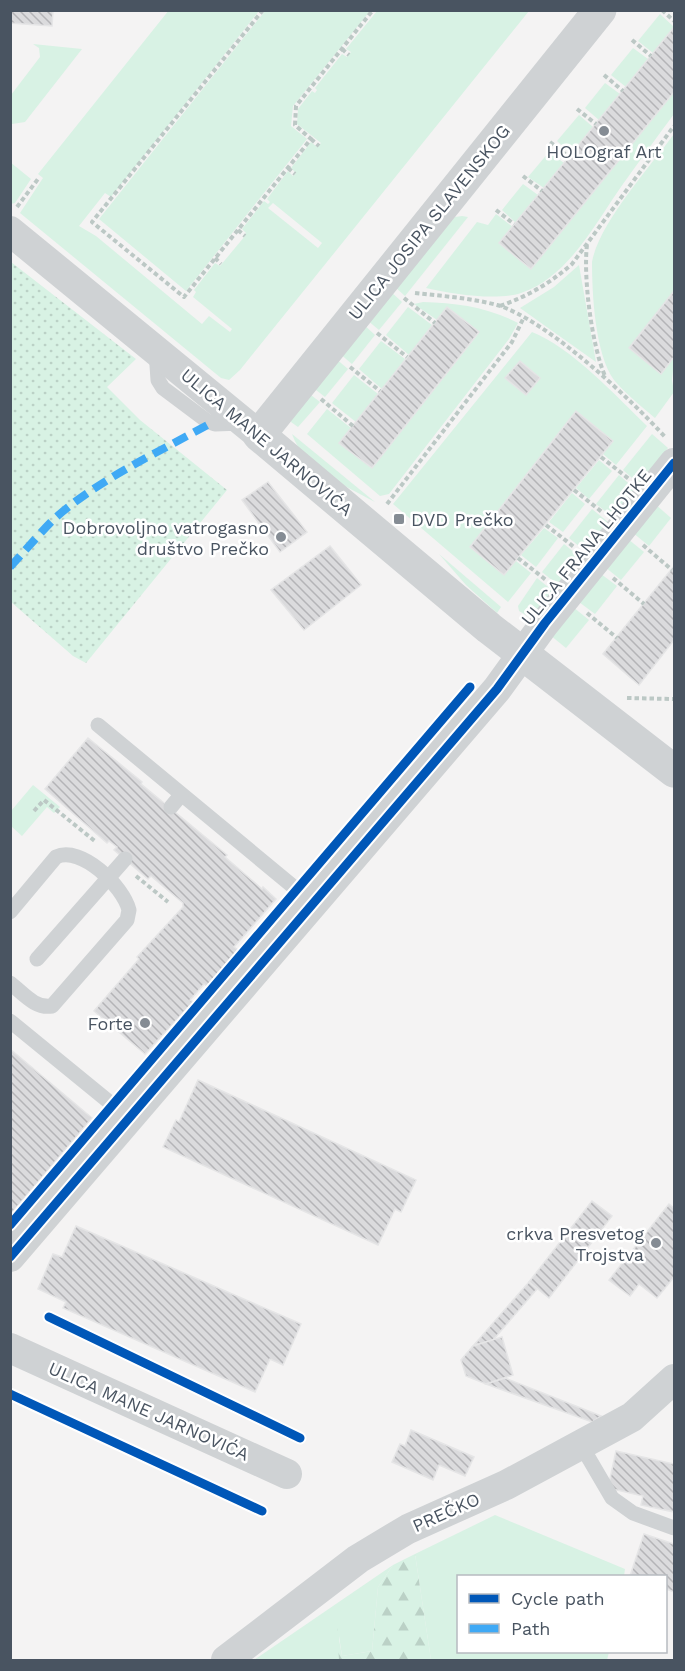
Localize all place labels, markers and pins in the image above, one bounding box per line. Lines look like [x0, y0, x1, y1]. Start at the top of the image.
marker: HOLOgraf Art [597, 124, 611, 138]
place label: HOLOgraf Art [546, 141, 662, 162]
place label: DVD Prečko [411, 509, 514, 530]
marker: DVD Prečko [392, 512, 406, 526]
place label: Dobrovoljno vatrogasno društvo Prečko [62, 517, 269, 559]
marker: Dobrovoljno vatrogasno društvo Prečko [274, 530, 288, 544]
place label: Forte [87, 1013, 133, 1034]
marker: Forte [138, 1016, 152, 1030]
place label: crkva Presvetog Trojstva [506, 1223, 644, 1265]
marker: crkva Presvetog Trojstva [649, 1236, 663, 1250]

